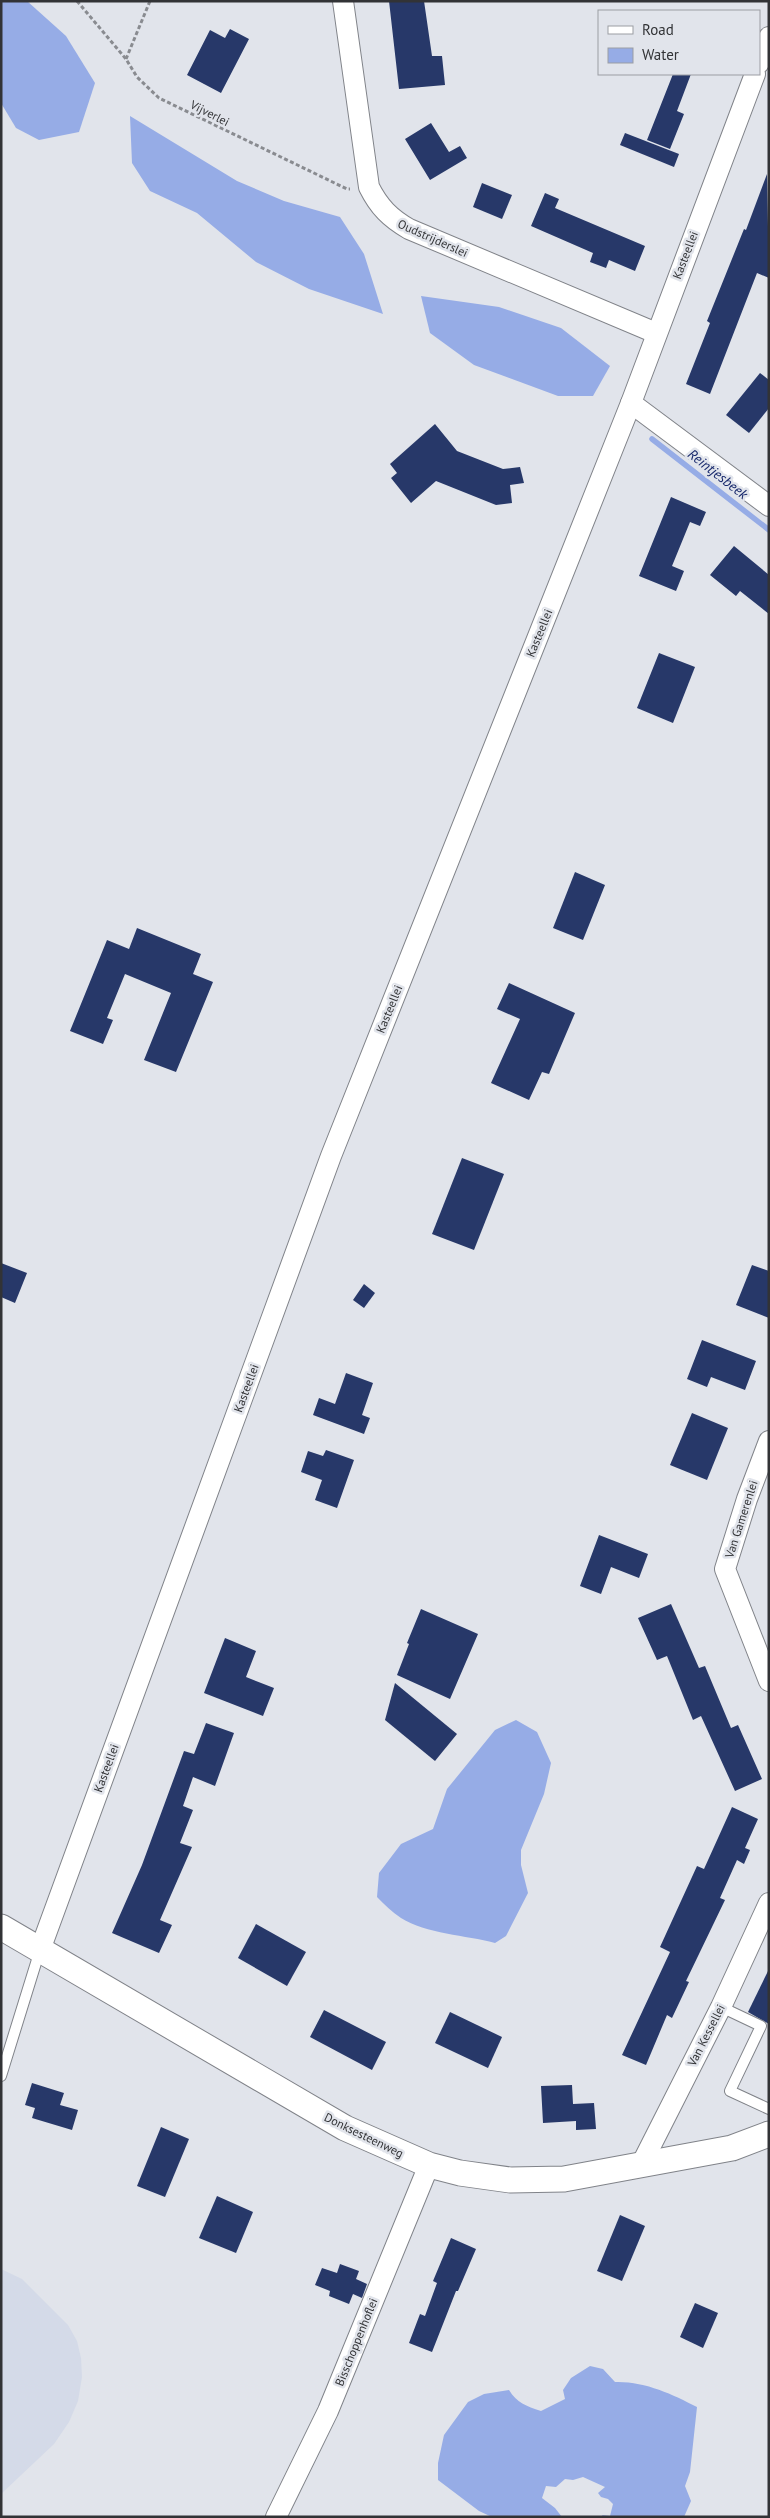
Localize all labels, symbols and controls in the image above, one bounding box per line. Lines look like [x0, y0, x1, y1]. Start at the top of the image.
legend [598, 10, 760, 75]
text: Road [642, 20, 674, 39]
text: Water [642, 45, 679, 64]
street label: Vijverlei [187, 96, 232, 129]
street label: Oudstrijderslei [396, 216, 470, 260]
street label: Kasteellei [669, 229, 701, 281]
water label: Reintjesbeek [684, 445, 752, 503]
street label: Kasteellei [523, 607, 555, 659]
street label: Kasteellei [373, 983, 405, 1035]
street label: Kasteellei [230, 1362, 262, 1414]
street label: Van Gamerenlei [721, 1478, 761, 1561]
street label: Kasteellei [90, 1742, 122, 1794]
street label: Van Kessellei [684, 2002, 728, 2069]
street label: Donksesteenweg [322, 2109, 406, 2161]
street label: Bisschoppenhoflei [331, 2296, 381, 2388]

